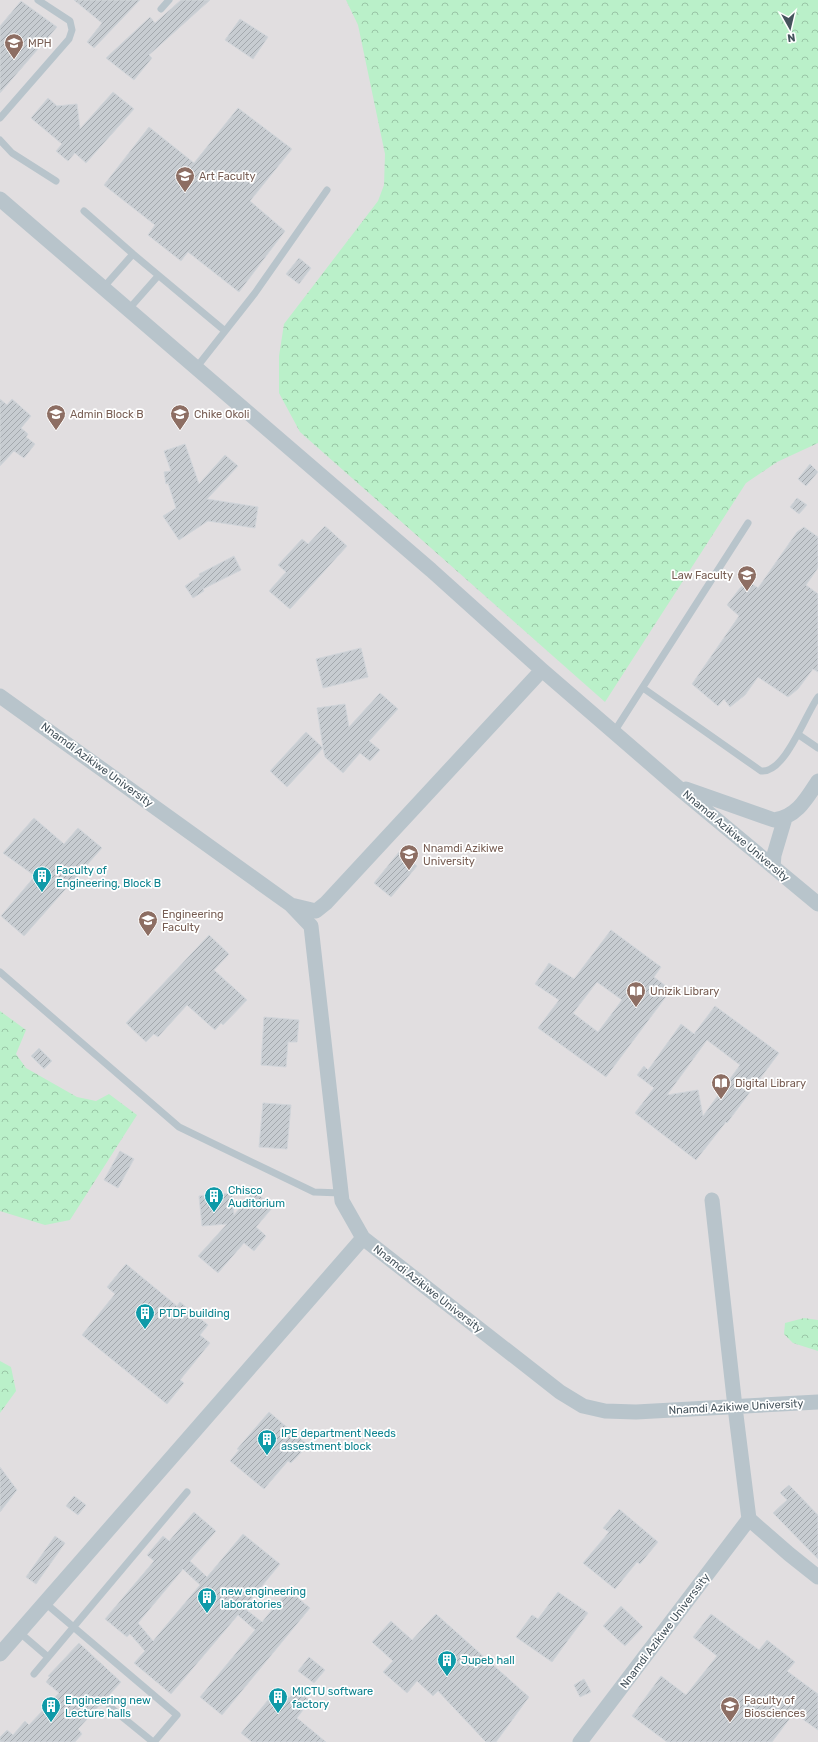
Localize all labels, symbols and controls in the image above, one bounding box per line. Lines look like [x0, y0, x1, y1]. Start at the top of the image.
north arrow [770, 8, 810, 48]
text: N [786, 30, 796, 44]
school or university icon: MPH [3, 32, 25, 60]
place label: MPH [28, 37, 52, 50]
school or university icon: Art Faculty [174, 165, 196, 193]
place label: Art Faculty [199, 170, 255, 183]
school or university icon: Admin Block B [45, 403, 67, 431]
school or university icon: Chike Okoli [169, 403, 191, 431]
place label: Admin Block B [70, 408, 144, 421]
place label: Chike Okoli [194, 408, 249, 421]
school or university icon: Law Faculty [736, 564, 758, 592]
place label: Law Faculty [672, 569, 733, 582]
street label: Nnamdi Azikiwe University [38, 720, 156, 810]
street label: Nnamdi Azikiwe University [680, 788, 792, 884]
place label: Nnamdi Azikiwe University [423, 842, 504, 868]
school or university icon: Nnamdi Azikiwe University [398, 843, 420, 871]
place label: Faculty of Engineering, Block B [56, 864, 161, 890]
building icon: Faculty of Engineering, Block B [31, 865, 53, 893]
place label: Engineering Faculty [162, 908, 224, 934]
school or university icon: Engineering Faculty [137, 909, 159, 937]
library icon: Unizik Library [625, 980, 647, 1008]
place label: Unizik Library [650, 985, 719, 998]
library icon: Digital Library [710, 1072, 732, 1100]
place label: Digital Library [735, 1077, 806, 1090]
place label: Chisco Auditorium [228, 1184, 285, 1210]
building icon: Chisco Auditorium [203, 1185, 225, 1213]
street label: Nnamdi Azikiwe University [371, 1242, 485, 1336]
building icon: PTDF building [134, 1302, 156, 1330]
place label: PTDF building [159, 1307, 230, 1320]
street label: Nnamdi Azikiwe University [668, 1397, 804, 1417]
place label: IPE department Needs assestment block [281, 1427, 396, 1453]
building icon: IPE department Needs assestment block [256, 1428, 278, 1456]
street label: Nnamdi Azikiwe Universsity [617, 1571, 713, 1691]
place label: new engineering laboratories [221, 1585, 306, 1611]
building icon: new engineering laboratories [196, 1586, 218, 1614]
building icon: Jupeb hall [436, 1649, 458, 1677]
place label: Jupeb hall [461, 1654, 515, 1667]
place label: MICTU software factory [292, 1685, 373, 1711]
building icon: MICTU software factory [267, 1686, 289, 1714]
place label: Engineering new Lecture halls [65, 1694, 151, 1720]
place label: Faculty of Biosciences [744, 1694, 806, 1720]
building icon: Engineering new Lecture halls [40, 1695, 62, 1723]
school or university icon: Faculty of Biosciences [719, 1695, 741, 1723]

